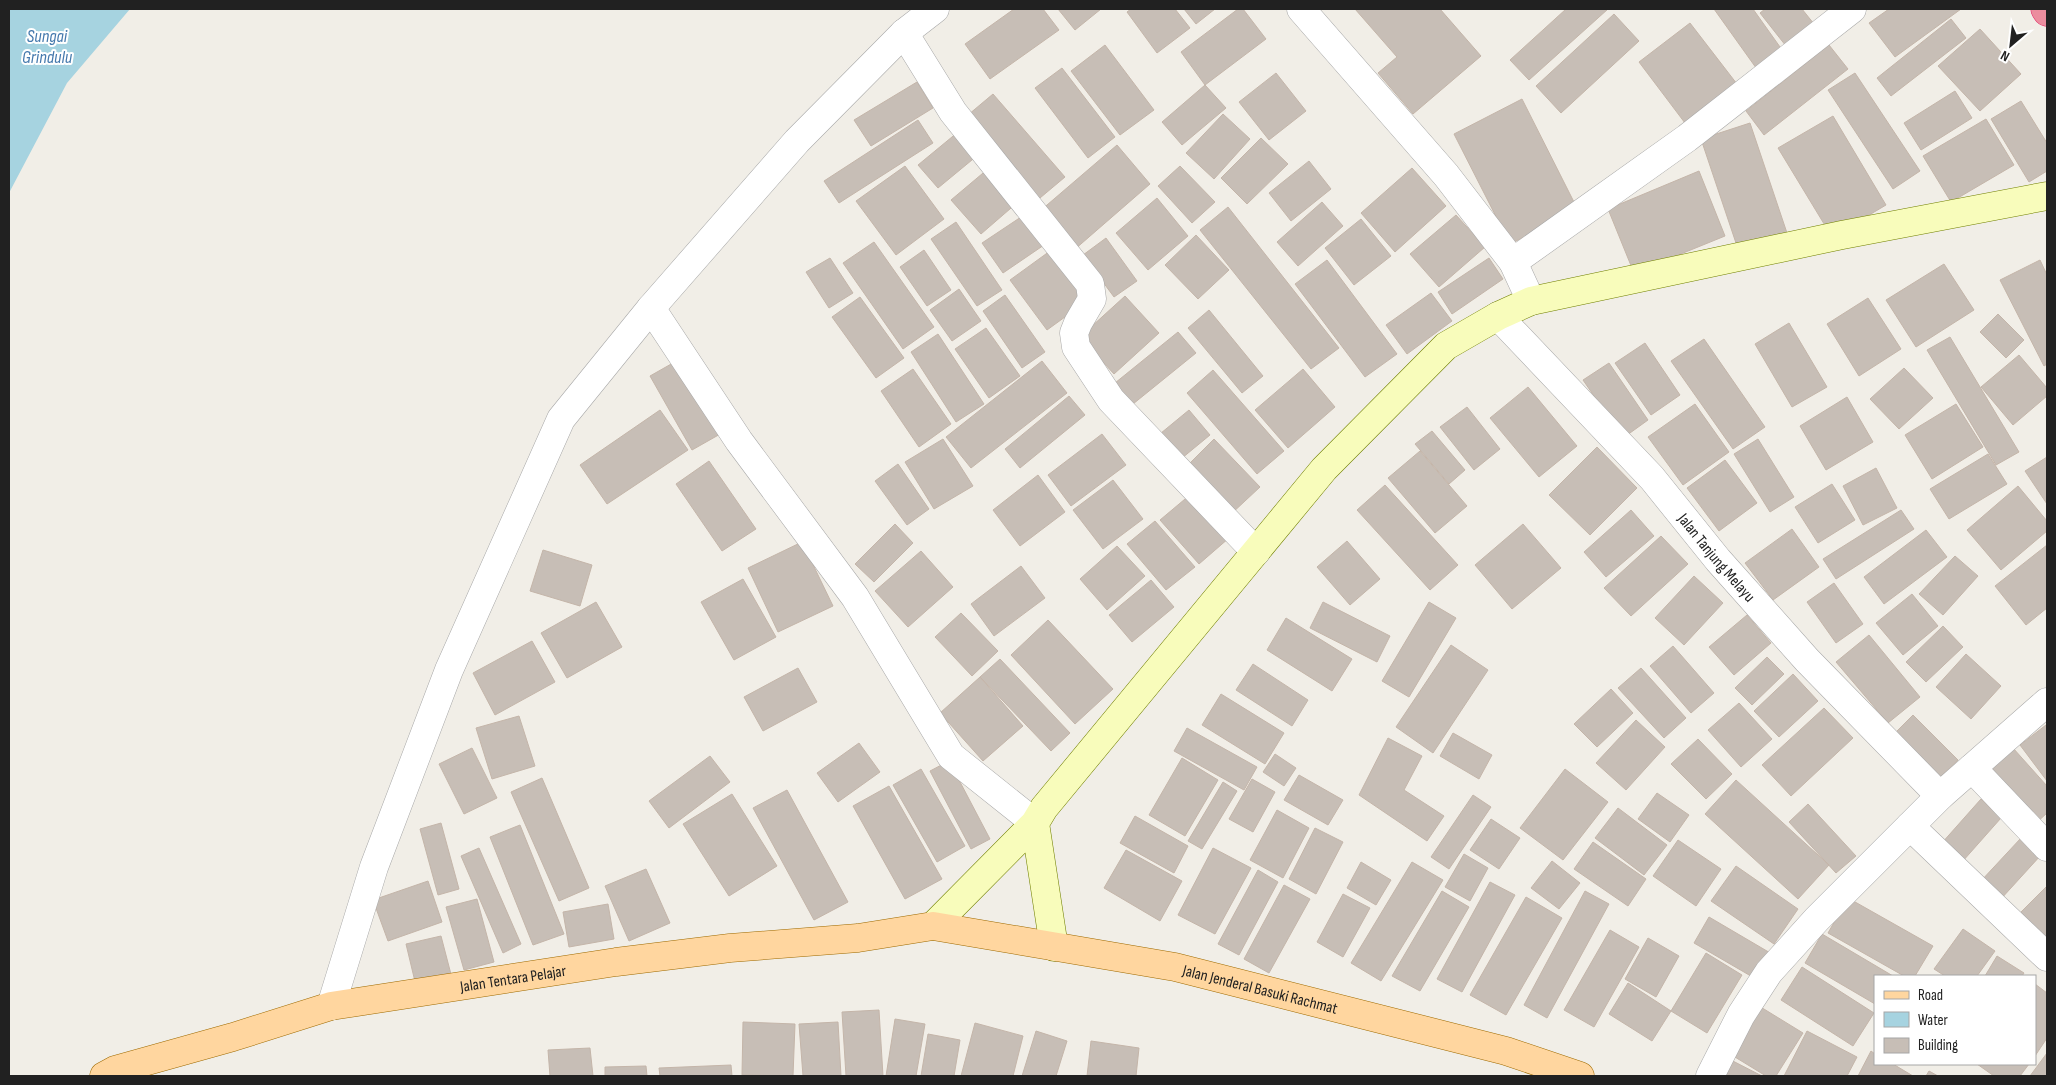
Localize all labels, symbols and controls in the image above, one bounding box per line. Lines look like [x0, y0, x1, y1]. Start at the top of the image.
north arrow [1986, 20, 2036, 70]
water label: Sungai Grindulu [22, 26, 73, 68]
text: N [1998, 47, 2012, 65]
street label: Jalan Tanjung Melayu [1673, 509, 1759, 606]
street label: Jalan Jenderal Basuki Rachmat [1180, 961, 1340, 1019]
street label: Jalan Tentara Pelajar [458, 962, 568, 997]
legend [1874, 975, 2036, 1065]
text: Road [1918, 986, 1943, 1005]
text: Water [1918, 1011, 1949, 1030]
text: Building [1918, 1036, 1958, 1055]

